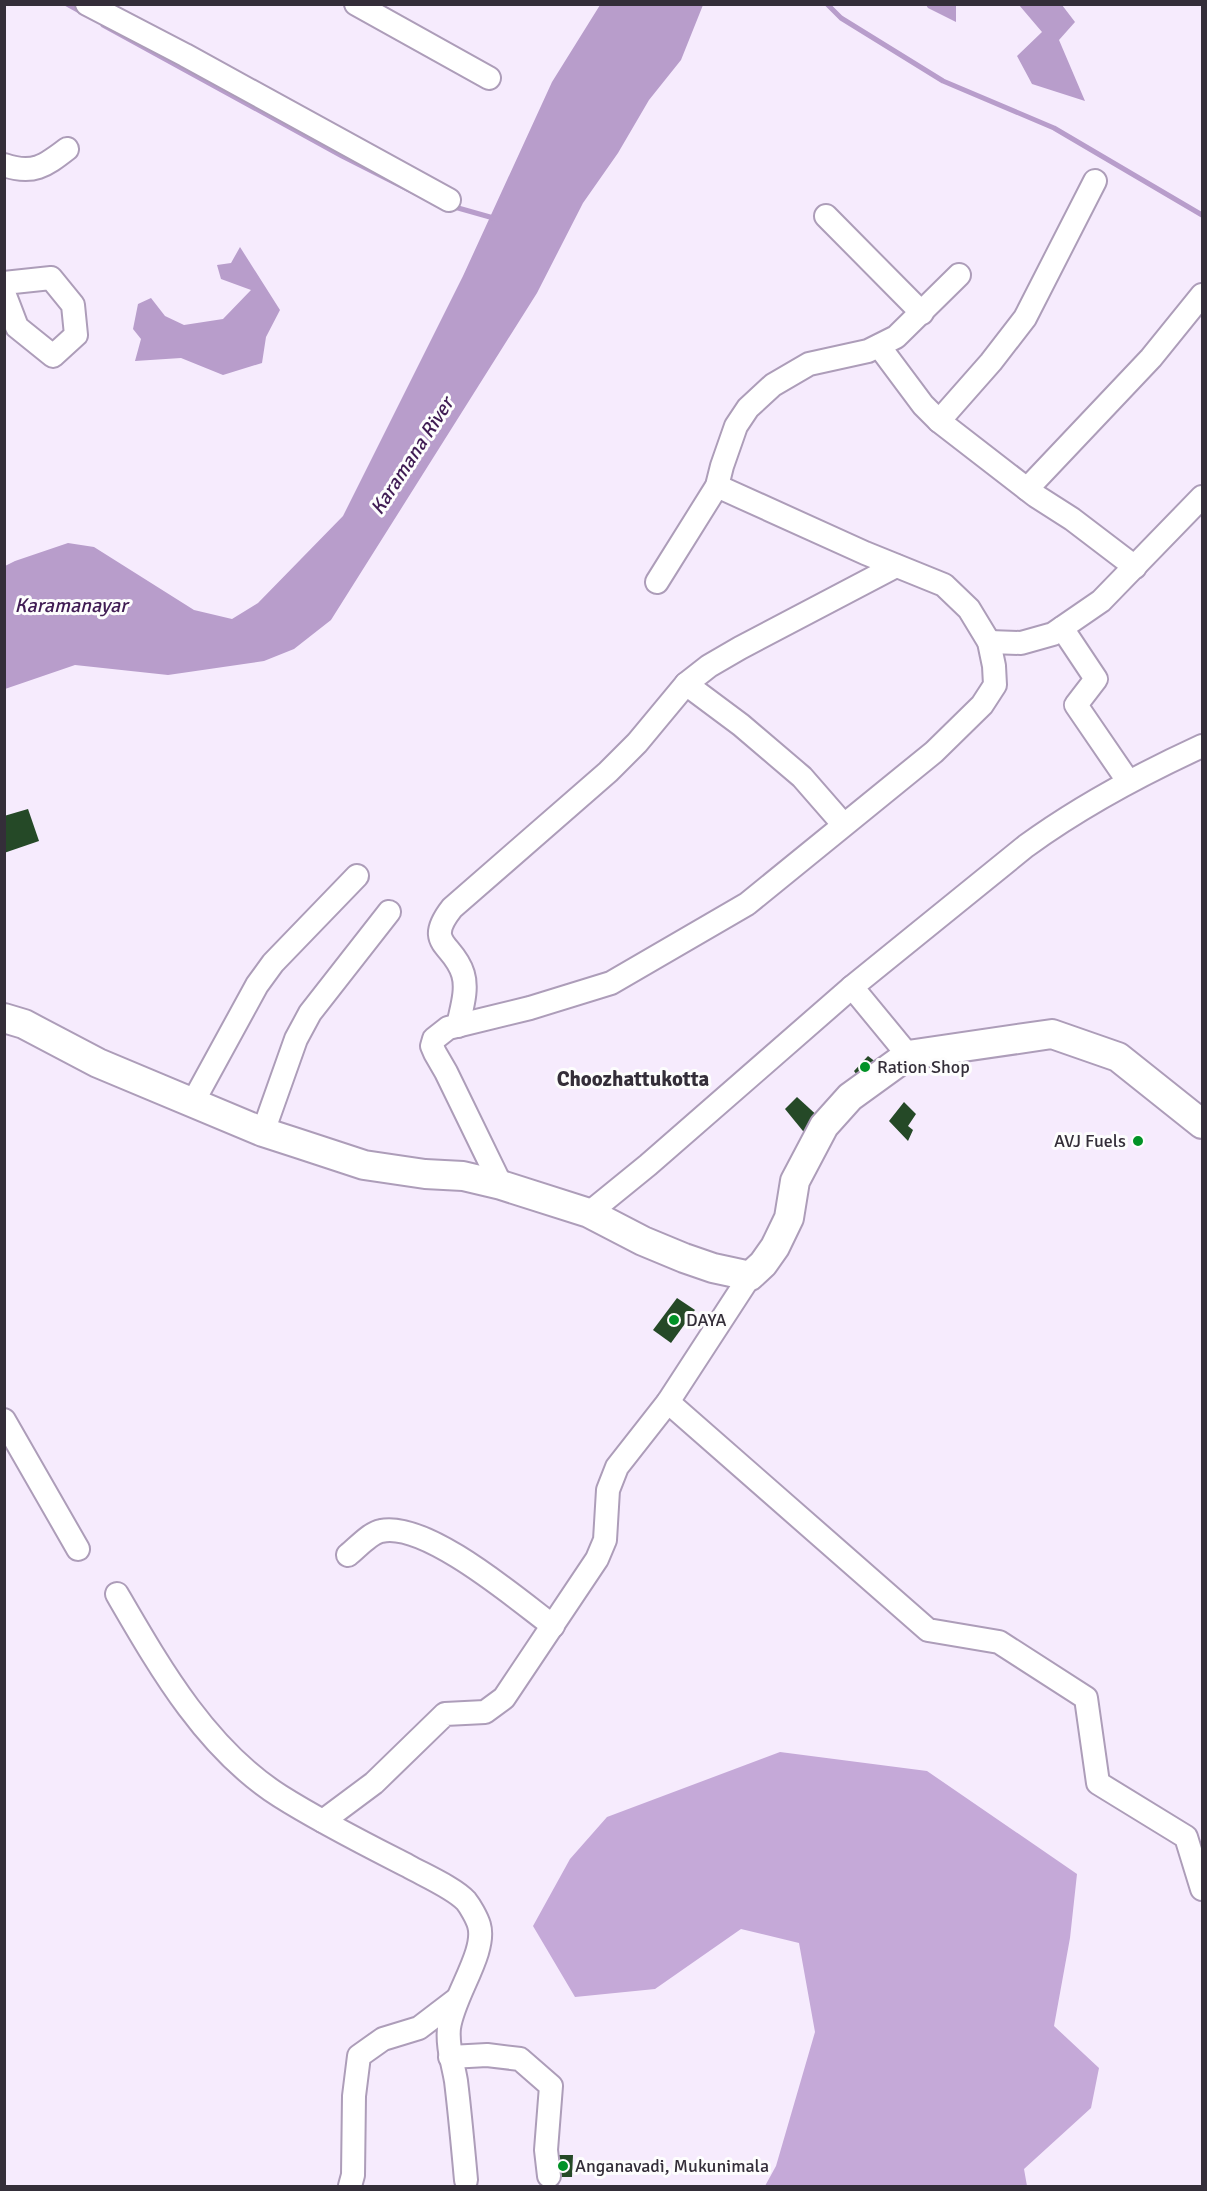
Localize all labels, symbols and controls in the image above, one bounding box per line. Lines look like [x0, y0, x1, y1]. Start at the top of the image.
water label: Karamana River [365, 391, 461, 519]
water label: Karamanayar [15, 593, 130, 618]
place label: Ration Shop [877, 1056, 970, 1078]
marker: Ration Shop [858, 1060, 872, 1074]
district label: Choozhattukotta [557, 1066, 710, 1092]
place label: AVJ Fuels [1054, 1130, 1126, 1152]
marker: AVJ Fuels [1131, 1134, 1145, 1148]
place label: DAYA [686, 1309, 727, 1331]
marker: DAYA [667, 1313, 681, 1327]
place label: Anganavadi, Mukunimala [575, 2155, 769, 2177]
marker: Anganavadi, Mukunimala [556, 2159, 570, 2173]

